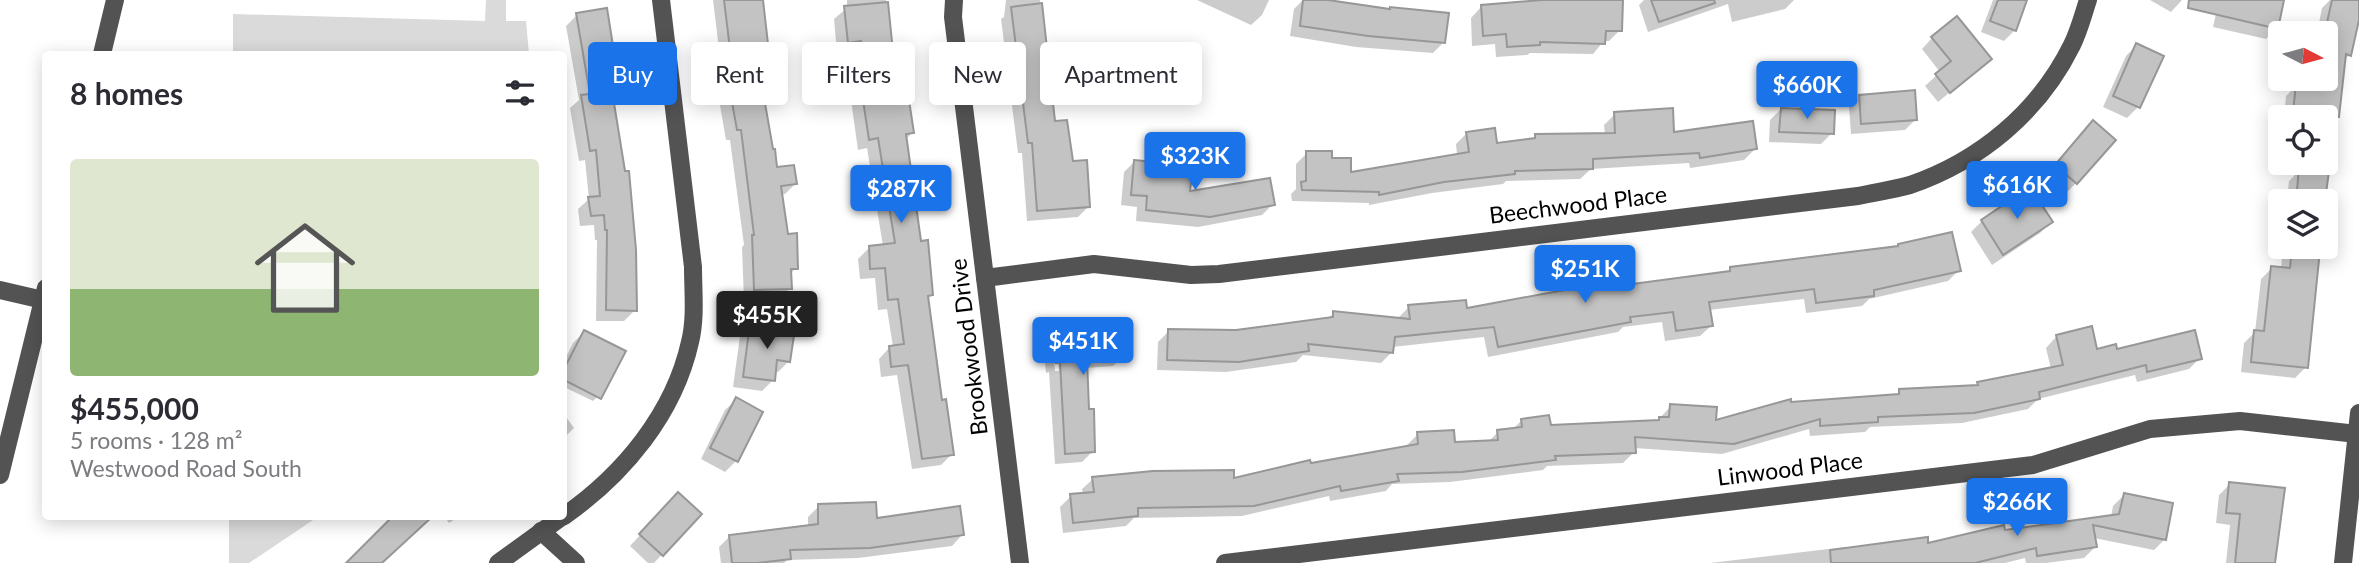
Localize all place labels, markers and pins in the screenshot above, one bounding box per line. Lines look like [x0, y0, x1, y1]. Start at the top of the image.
pin: $660K [1758, 61, 1856, 121]
pin: $323K [1146, 132, 1244, 192]
pin: $616K [1968, 162, 2066, 221]
pin: $287K [852, 166, 950, 225]
pin: $251K [1536, 246, 1634, 305]
pin: $455K [718, 292, 816, 351]
pin: $451K [1034, 318, 1132, 377]
pin: $266K [1968, 478, 2066, 538]

